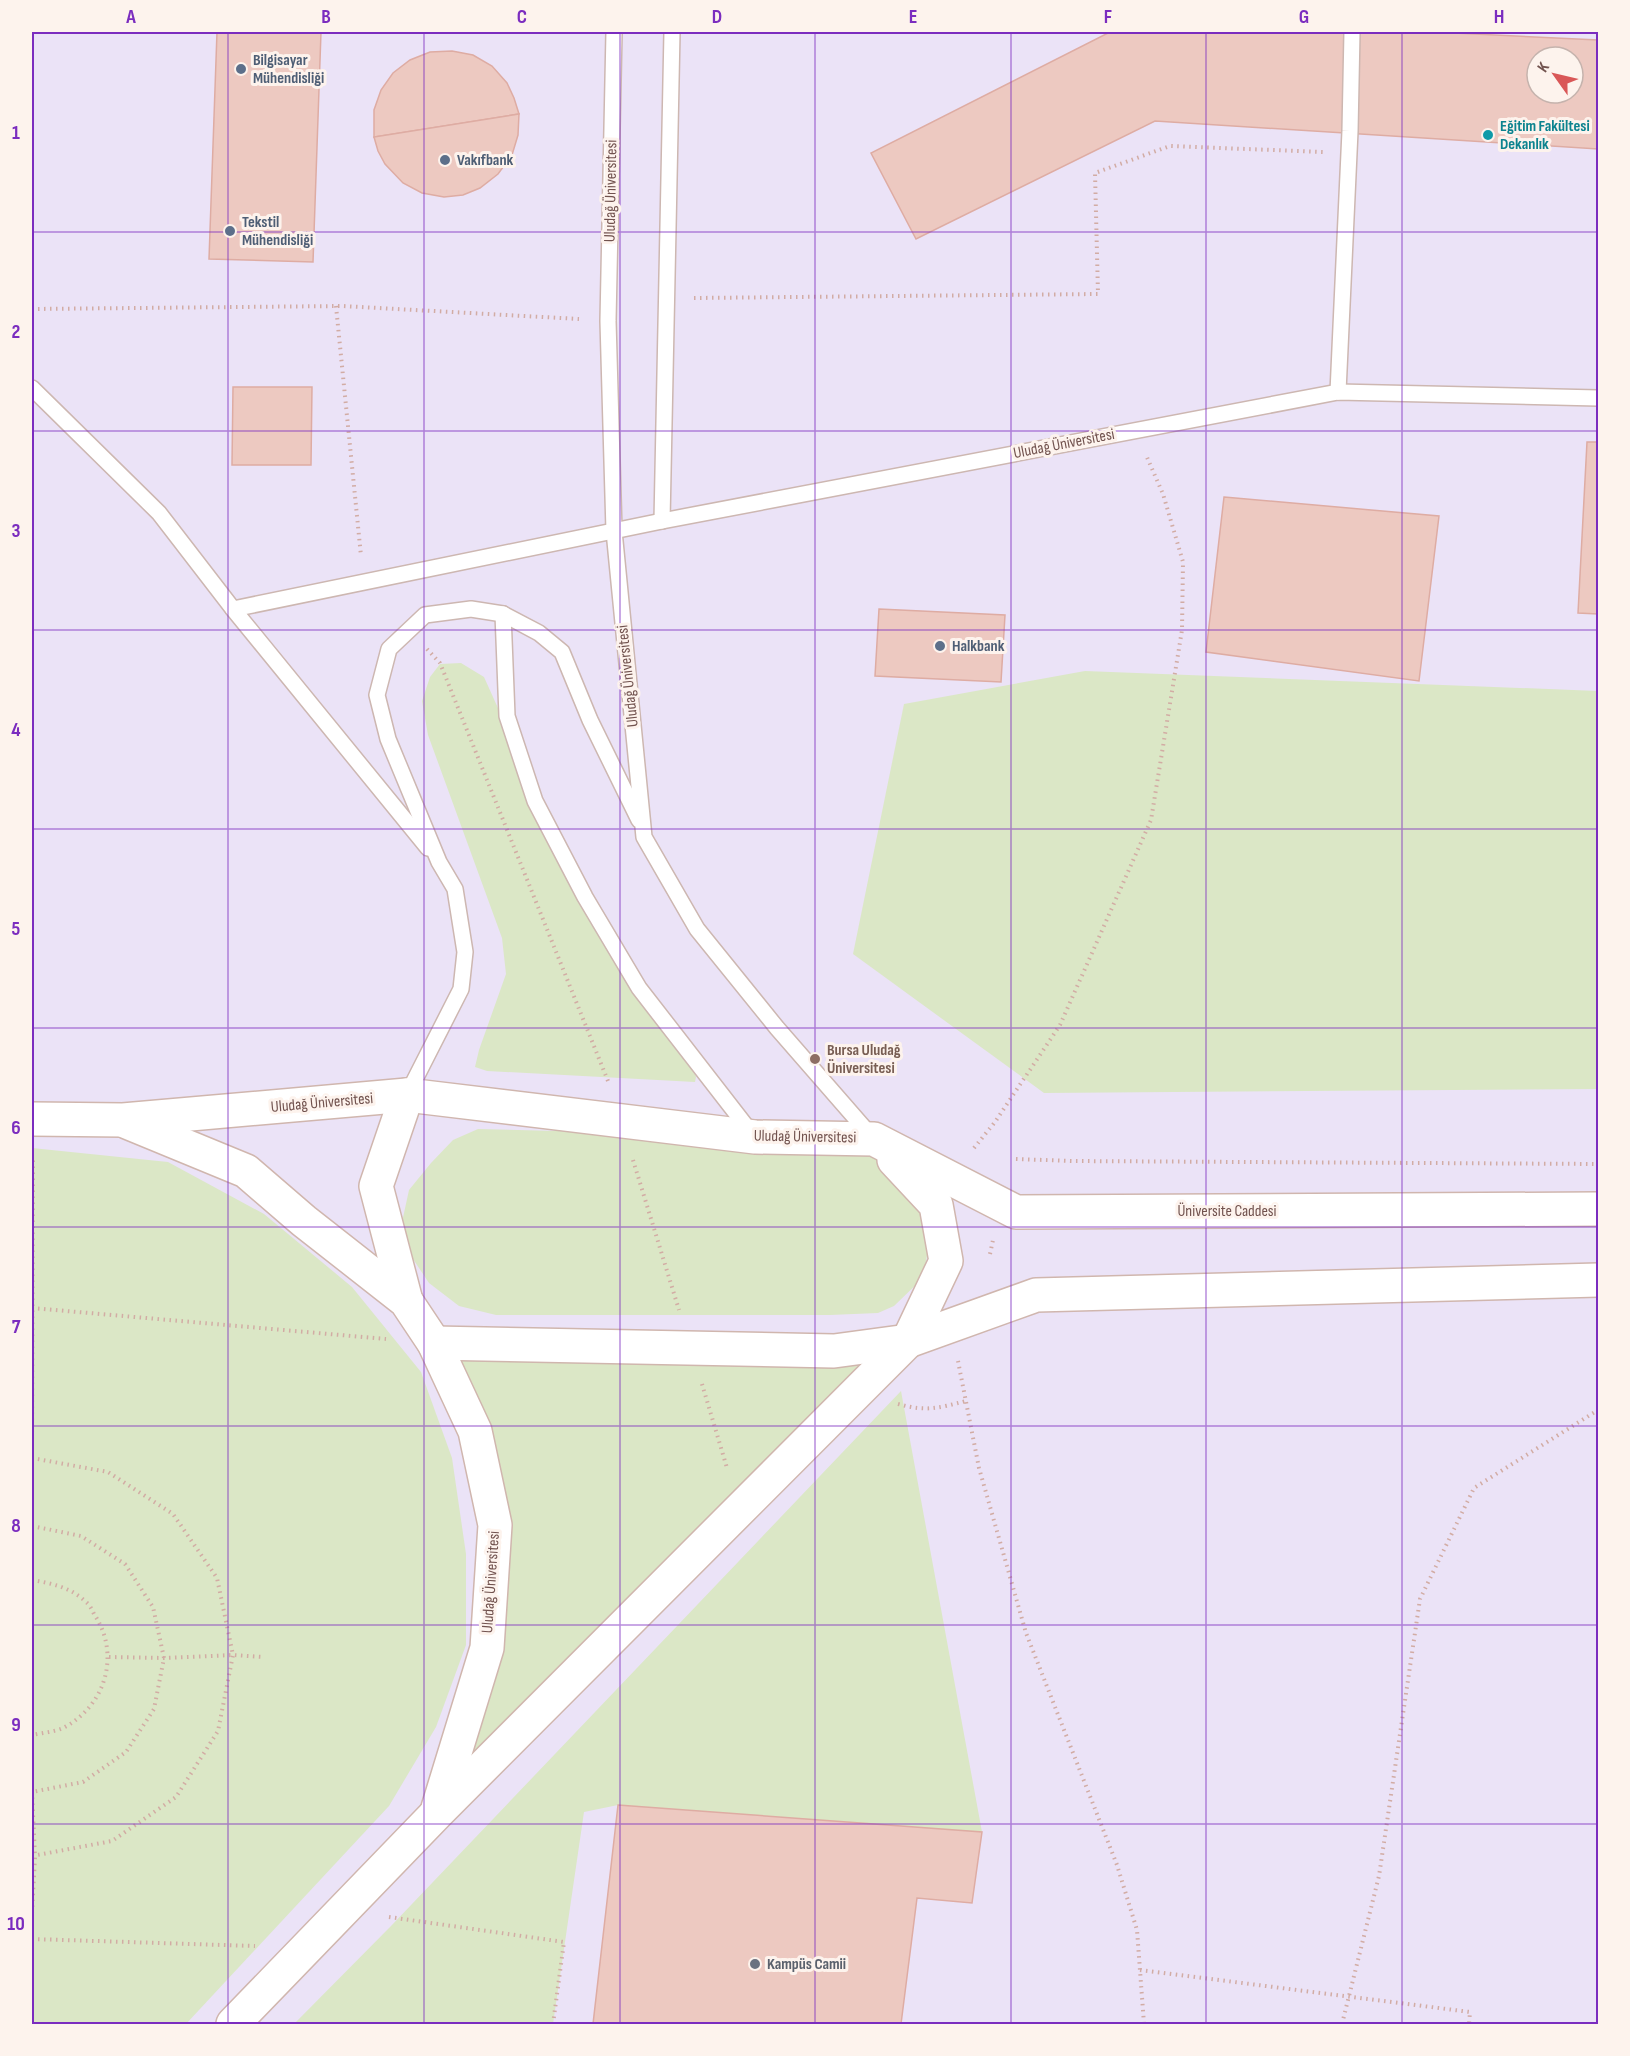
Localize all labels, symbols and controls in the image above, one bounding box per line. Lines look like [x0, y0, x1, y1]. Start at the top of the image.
text: A [125, 5, 136, 29]
text: B [321, 5, 331, 29]
text: C [517, 5, 527, 29]
text: D [712, 5, 722, 29]
text: E [909, 5, 917, 29]
text: F [1104, 5, 1112, 29]
text: G [1299, 5, 1309, 29]
text: H [1494, 5, 1504, 29]
north arrow [1525, 45, 1585, 105]
place label: Bilgisayar Mühendisliği [253, 51, 324, 88]
text: K [1534, 59, 1554, 76]
marker: Bilgisayar Mühendisliği [234, 62, 248, 76]
place label: Eğitim Fakültesi Dekanlık [1500, 117, 1590, 154]
text: 1 [12, 121, 20, 145]
marker: Eğitim Fakültesi Dekanlık [1481, 128, 1495, 142]
street label: Uludağ Üniversitesi [601, 140, 621, 242]
place label: Vakıfbank [457, 151, 513, 170]
marker: Vakıfbank [438, 153, 452, 167]
place label: Tekstil Mühendisliği [242, 213, 313, 250]
marker: Tekstil Mühendisliği [223, 224, 237, 238]
text: 2 [12, 320, 20, 344]
street label: Uludağ Üniversitesi [1012, 425, 1116, 463]
text: 3 [12, 519, 21, 543]
street label: Uludağ Üniversitesi [613, 624, 643, 728]
place label: Halkbank [952, 637, 1005, 656]
marker: Halkbank [933, 639, 947, 653]
text: 4 [11, 718, 21, 742]
text: 5 [12, 917, 21, 941]
place label: Bursa Uludağ Üniversitesi [827, 1041, 901, 1078]
marker: Bursa Uludağ Üniversitesi [808, 1052, 822, 1066]
street label: Uludağ Üniversitesi [270, 1089, 374, 1117]
text: 6 [11, 1116, 21, 1140]
street label: Uludağ Üniversitesi [754, 1127, 856, 1147]
street label: Üniversite Caddesi [1177, 1202, 1277, 1221]
text: 7 [12, 1315, 21, 1339]
text: 8 [11, 1514, 21, 1538]
street label: Uludağ Üniversitesi [478, 1530, 504, 1634]
text: 9 [11, 1713, 21, 1737]
text: 10 [7, 1912, 25, 1936]
place label: Kampüs Camii [767, 1955, 846, 1974]
marker: Kampüs Camii [748, 1957, 762, 1971]

